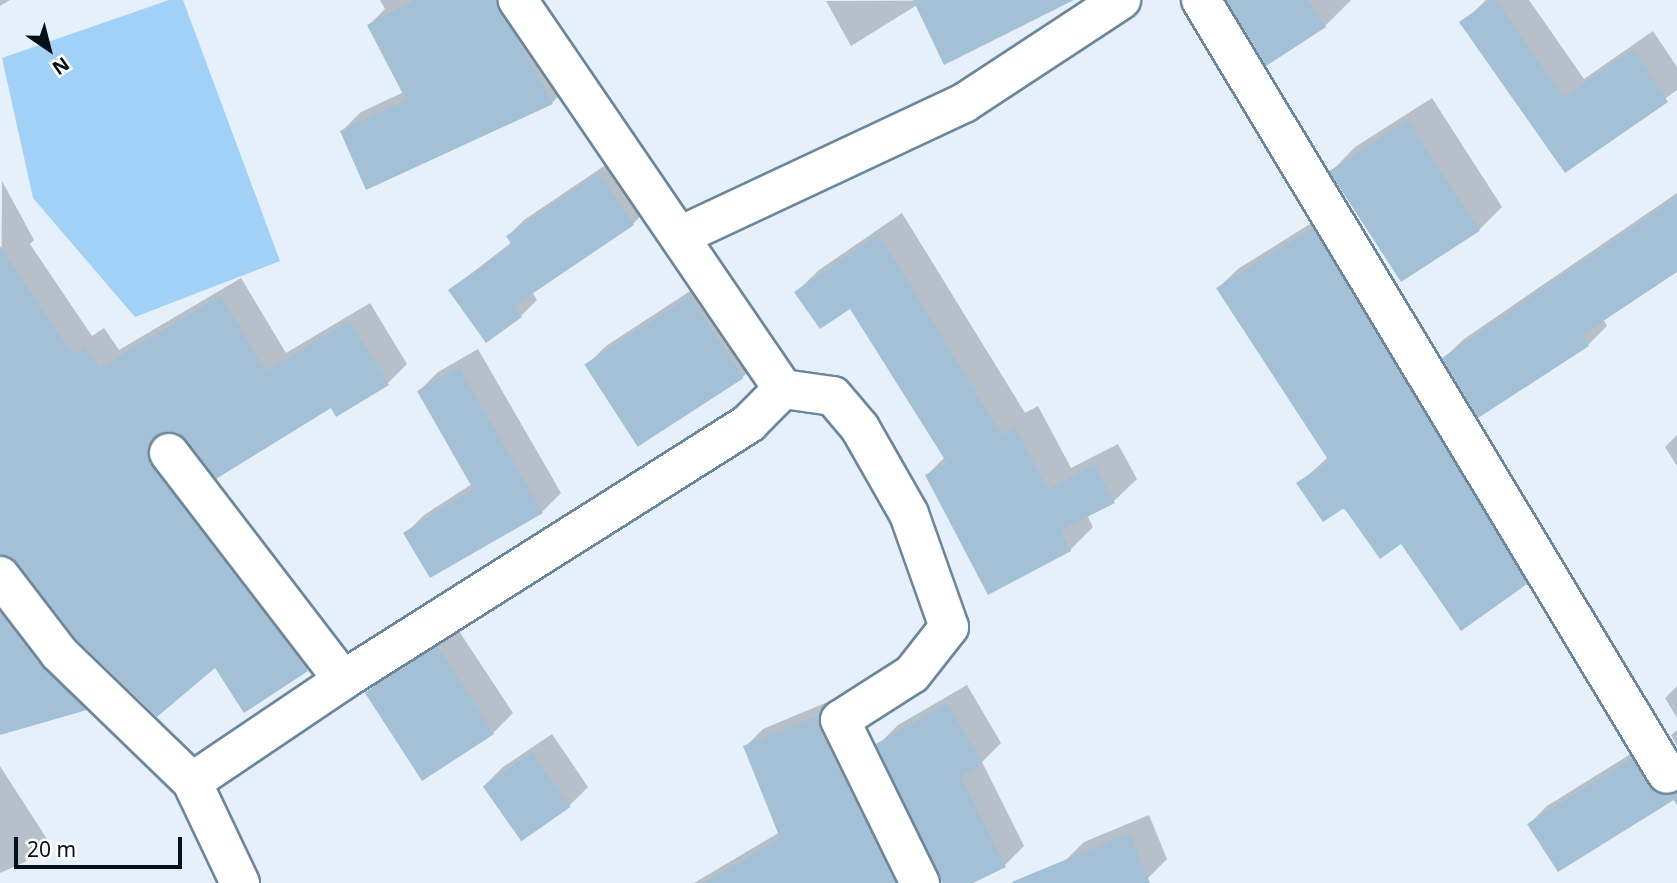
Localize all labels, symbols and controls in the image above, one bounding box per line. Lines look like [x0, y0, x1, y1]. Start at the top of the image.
north arrow [14, 14, 84, 84]
text: N [47, 51, 75, 81]
scale bar [18, 824, 186, 868]
text: 20 m [27, 835, 76, 863]

